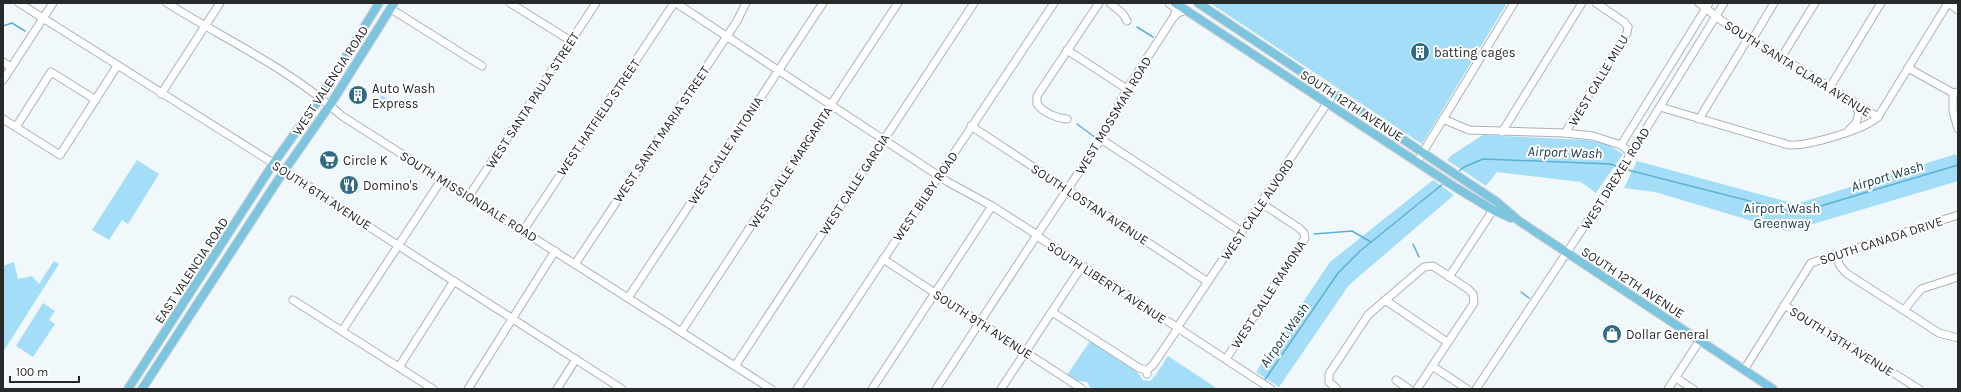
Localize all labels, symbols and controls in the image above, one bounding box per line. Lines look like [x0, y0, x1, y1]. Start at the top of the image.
street label: SOUTH SANTA CLARA AVENUE [1722, 17, 1874, 120]
street label: WEST VALENCIA ROAD [289, 23, 371, 138]
street label: WEST SANTA PAULA STREET [483, 29, 583, 171]
street label: WEST CALLE MILU [1565, 32, 1632, 129]
building icon: batting cages [1409, 41, 1431, 63]
place label: batting cages [1434, 45, 1516, 60]
street label: WEST MOSSMAN ROAD [1072, 54, 1154, 177]
street label: WEST HATFIELD STREET [554, 56, 643, 178]
street label: WEST SANTA MARIA STREET [610, 63, 713, 205]
street label: SOUTH 12TH AVENUE [1298, 67, 1406, 144]
place label: Auto Wash Express [372, 81, 435, 111]
building icon: Auto Wash Express [347, 84, 369, 106]
street label: WEST CALLE ANTONIA [685, 93, 766, 207]
street label: WEST CALLE MARGARITA [746, 103, 836, 231]
street label: WEST DREXEL ROAD [1578, 124, 1653, 232]
street label: WEST CALLE GARCIA [816, 131, 893, 238]
water label: Airport Wash [1527, 143, 1603, 162]
street label: SOUTH MISSIONDALE ROAD [397, 148, 540, 245]
supermarket icon: Circle K [318, 149, 340, 171]
street label: WEST BILBY ROAD [890, 149, 961, 244]
place label: Circle K [343, 153, 388, 168]
street label: WEST CALLE ALVORD [1218, 156, 1297, 263]
water label: Airport Wash [1849, 157, 1925, 196]
street label: SOUTH 6TH AVENUE [269, 158, 374, 233]
street label: SOUTH LOSTAN AVENUE [1028, 161, 1151, 248]
restaurant icon: Domino's [338, 174, 360, 196]
place label: Domino's [363, 178, 418, 193]
park label: Airport Wash Greenway [1744, 201, 1820, 231]
street label: SOUTH CANADA DRIVE [1818, 213, 1945, 268]
street label: EAST VALENCIA ROAD [152, 214, 231, 326]
street label: WEST CALLE RAMONA [1228, 237, 1309, 351]
street label: SOUTH LIBERTY AVENUE [1044, 238, 1169, 327]
street label: SOUTH 12TH AVENUE [1579, 244, 1687, 321]
street label: SOUTH 9TH AVENUE [930, 287, 1035, 362]
water label: Airport Wash [1256, 300, 1313, 371]
street label: SOUTH 13TH AVENUE [1787, 303, 1896, 380]
shop icon: Dollar General [1601, 323, 1623, 345]
place label: Dollar General [1626, 327, 1709, 342]
scale bar [10, 358, 79, 384]
text: 100 m [16, 365, 48, 379]

